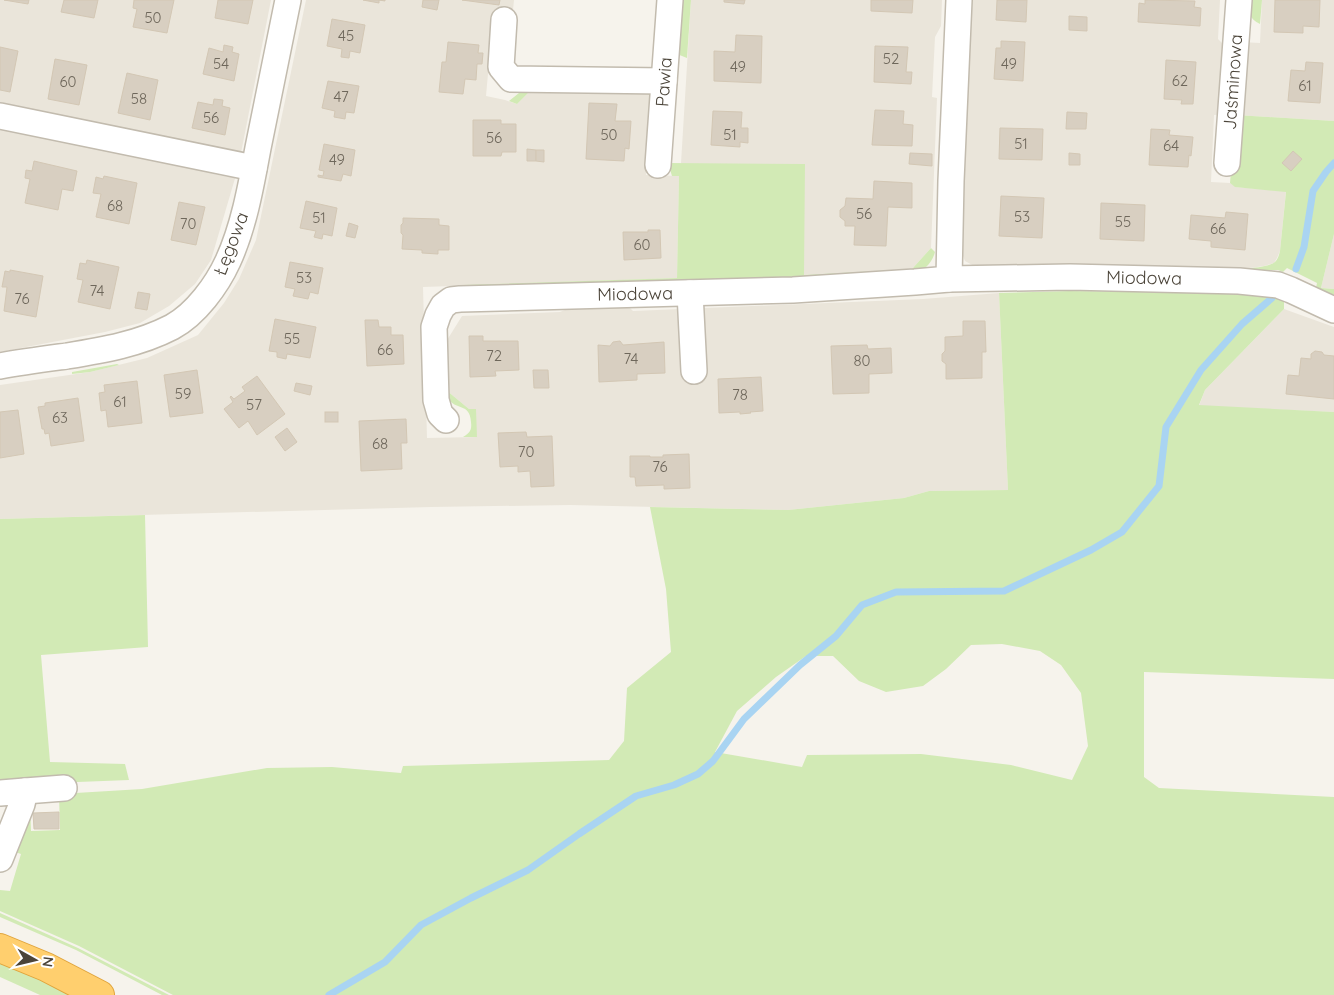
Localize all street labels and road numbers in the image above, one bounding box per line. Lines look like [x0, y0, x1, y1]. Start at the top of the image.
street label: Jaśminowa [1218, 33, 1247, 131]
street label: Pawia [650, 56, 677, 108]
street label: Łęgowa [208, 209, 253, 279]
street label: Miodowa [1106, 265, 1182, 290]
street label: Miodowa [597, 281, 673, 306]

